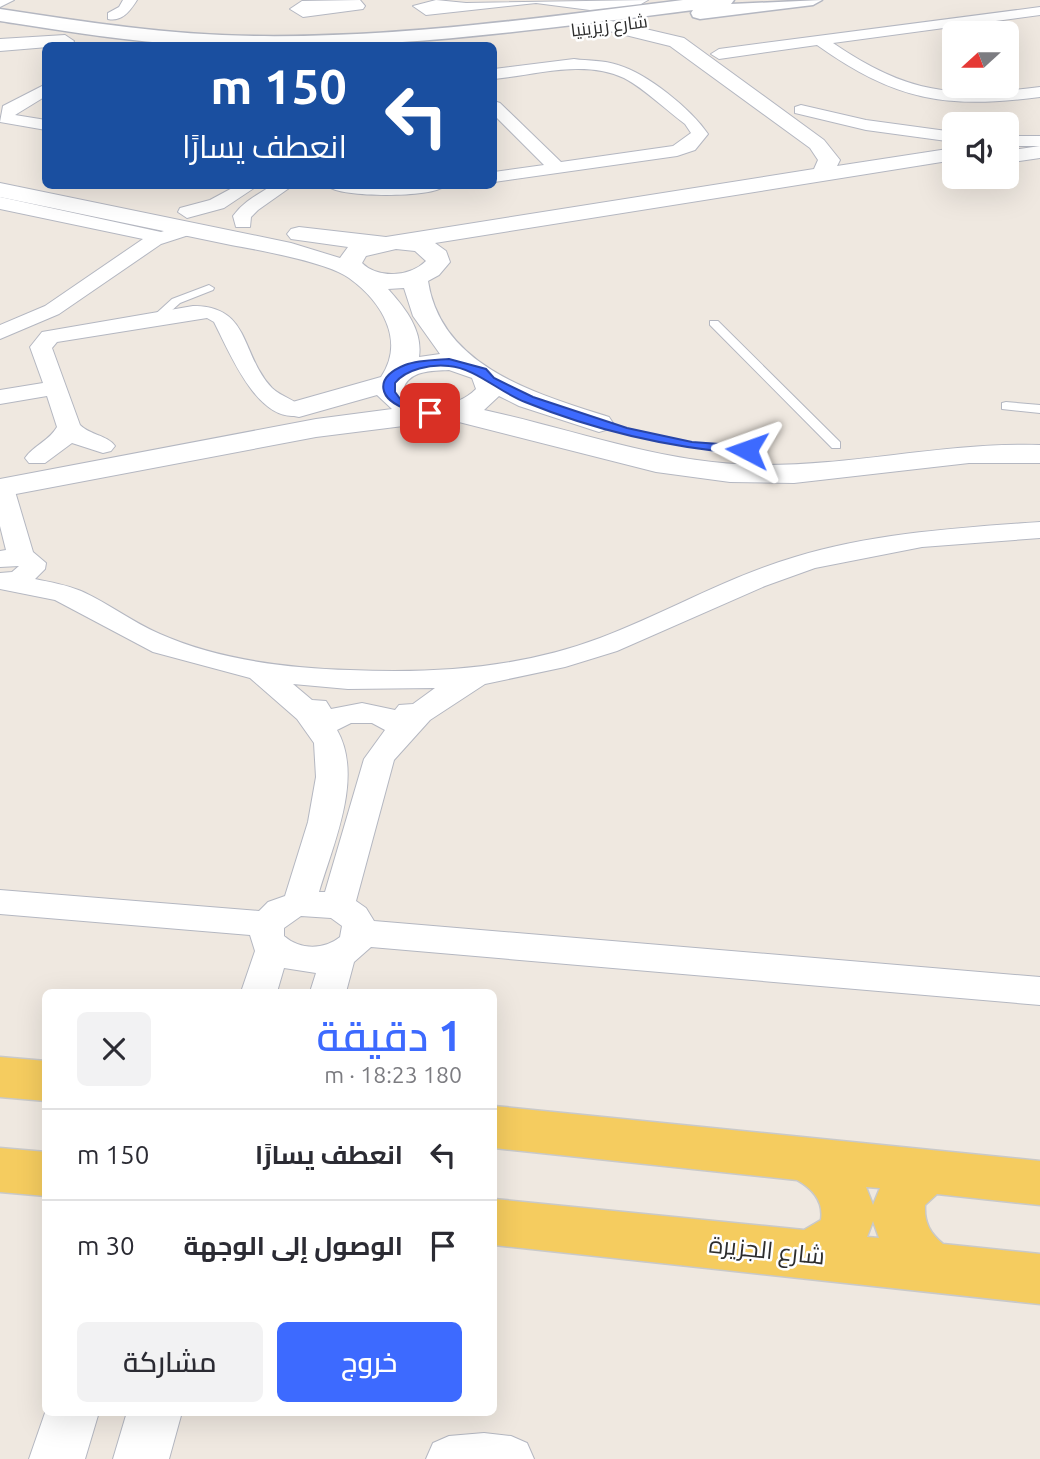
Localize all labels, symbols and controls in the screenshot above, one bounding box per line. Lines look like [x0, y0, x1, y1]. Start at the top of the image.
street label: شارع زيزينيا [569, 10, 649, 43]
north arrow [942, 21, 1018, 98]
map controls [942, 21, 1019, 189]
text: 150 m [210, 58, 347, 113]
icon: left [371, 70, 462, 161]
button: sound [942, 112, 1019, 189]
text: انعطف يسارًا [182, 128, 347, 164]
pin [400, 383, 460, 443]
icon: arrive [411, 394, 449, 432]
position arrow [710, 413, 784, 487]
button: close [77, 1012, 151, 1086]
text: 1 دقيقة [316, 1012, 462, 1059]
text: 180 m · 18:23 [324, 1062, 462, 1087]
icon: left [424, 1136, 462, 1174]
text: 150 m [77, 1140, 149, 1169]
text: انعطف يسارًا [255, 1140, 403, 1169]
icon: arrive [424, 1227, 462, 1265]
street label: شارع الجزيرة [707, 1230, 826, 1272]
text: 30 m [77, 1231, 135, 1260]
text: الوصول إلى الوجهة [184, 1231, 403, 1260]
button: مشاركة [77, 1322, 263, 1402]
button: خروج [277, 1322, 462, 1402]

